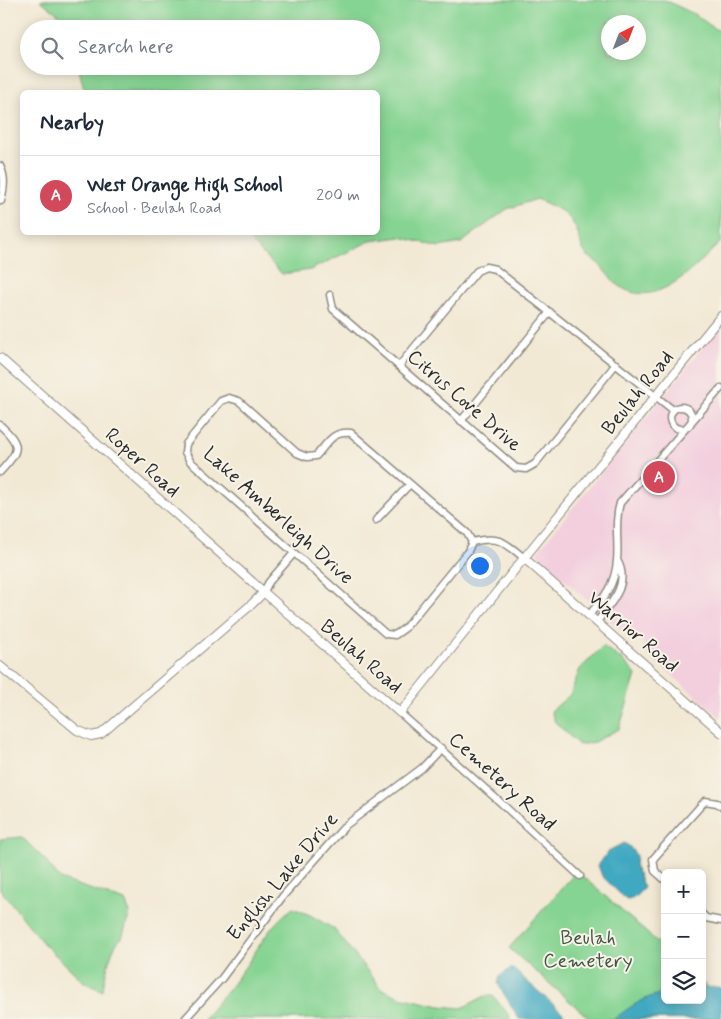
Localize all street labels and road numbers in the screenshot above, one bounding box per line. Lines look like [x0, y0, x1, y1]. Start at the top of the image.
street label: Citrus Cove Drive [401, 344, 527, 458]
street label: Beulah Road [596, 345, 680, 441]
street label: Roper Road [99, 422, 185, 504]
street label: Lake Amberleigh Drive [197, 441, 359, 591]
street label: Warrior Road [582, 585, 684, 679]
street label: Beulah Road [314, 614, 408, 700]
street label: Cemetery Road [442, 726, 562, 838]
street label: English Lake Drive [221, 807, 346, 948]

